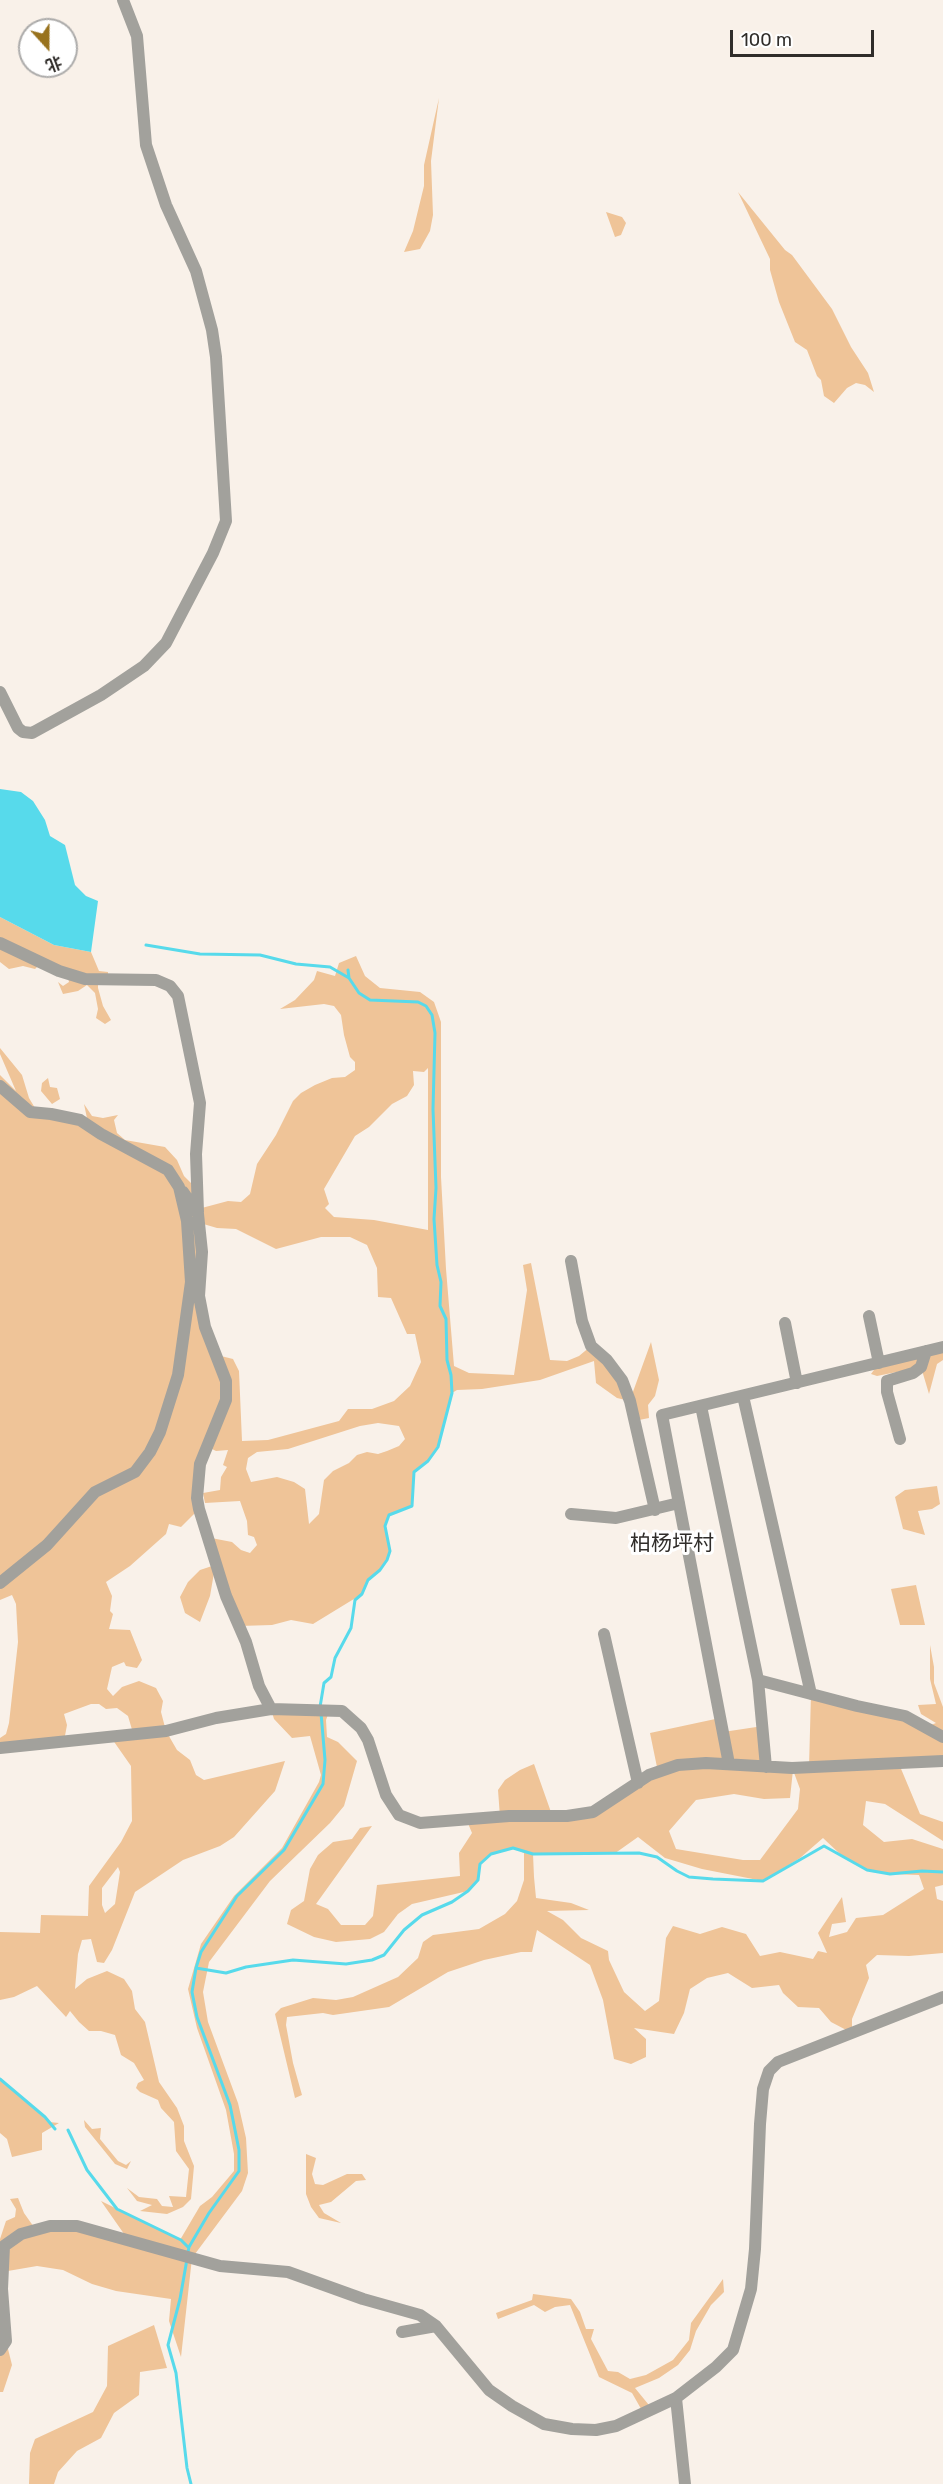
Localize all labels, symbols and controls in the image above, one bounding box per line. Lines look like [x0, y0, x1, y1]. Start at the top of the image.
north arrow [18, 18, 78, 78]
scale bar [733, 18, 877, 56]
text: 100 m [741, 29, 792, 51]
text: 北 [43, 52, 65, 75]
district label: 柏杨坪村 [630, 1531, 714, 1557]

